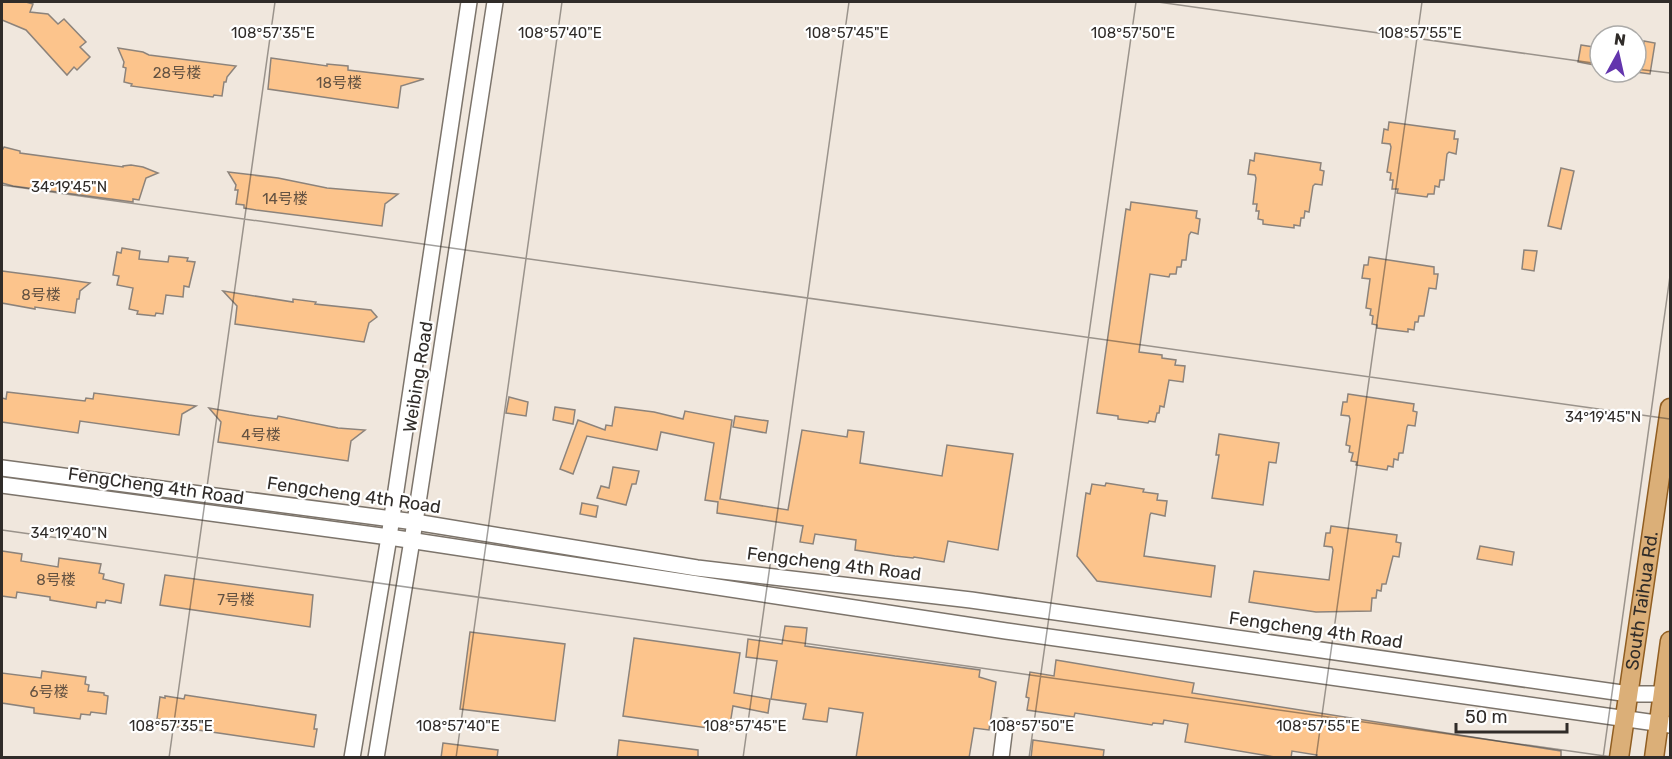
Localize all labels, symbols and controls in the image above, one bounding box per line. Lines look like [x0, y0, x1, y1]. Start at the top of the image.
text: 108°57'35"E [231, 24, 315, 42]
text: 108°57'40"E [518, 24, 602, 42]
text: 108°57'45"E [805, 24, 889, 42]
text: 108°57'50"E [1091, 24, 1175, 42]
text: 108°57'55"E [1378, 24, 1462, 42]
north arrow [1588, 24, 1648, 84]
text: N [1613, 29, 1627, 50]
house number: 28号楼 [153, 64, 201, 82]
house number: 18号楼 [316, 74, 362, 92]
text: 34°19'45"N [31, 178, 107, 196]
house number: 14号楼 [262, 190, 308, 208]
house number: 8号楼 [21, 286, 61, 304]
street label: Weibing Road [398, 320, 438, 434]
text: 34°19'45"N [1565, 408, 1641, 426]
house number: 4号楼 [241, 426, 281, 444]
street label: FengCheng 4th Road [67, 463, 245, 509]
street label: Fengcheng 4th Road [266, 472, 442, 518]
text: 34°19'40"N [31, 524, 107, 542]
street label: South Taihua Rd. [1621, 530, 1663, 672]
street label: Fengcheng 4th Road [746, 542, 922, 586]
house number: 8号楼 [36, 571, 76, 589]
house number: 7号楼 [217, 591, 255, 609]
street label: Fengcheng 4th Road [1228, 607, 1404, 653]
house number: 6号楼 [29, 683, 69, 701]
scale bar [1456, 696, 1567, 734]
text: 50 m [1465, 706, 1508, 728]
text: 108°57'35"E [129, 717, 213, 735]
text: 108°57'40"E [416, 717, 500, 735]
text: 108°57'45"E [703, 717, 787, 735]
text: 108°57'50"E [990, 717, 1074, 735]
text: 108°57'55"E [1276, 717, 1360, 735]

